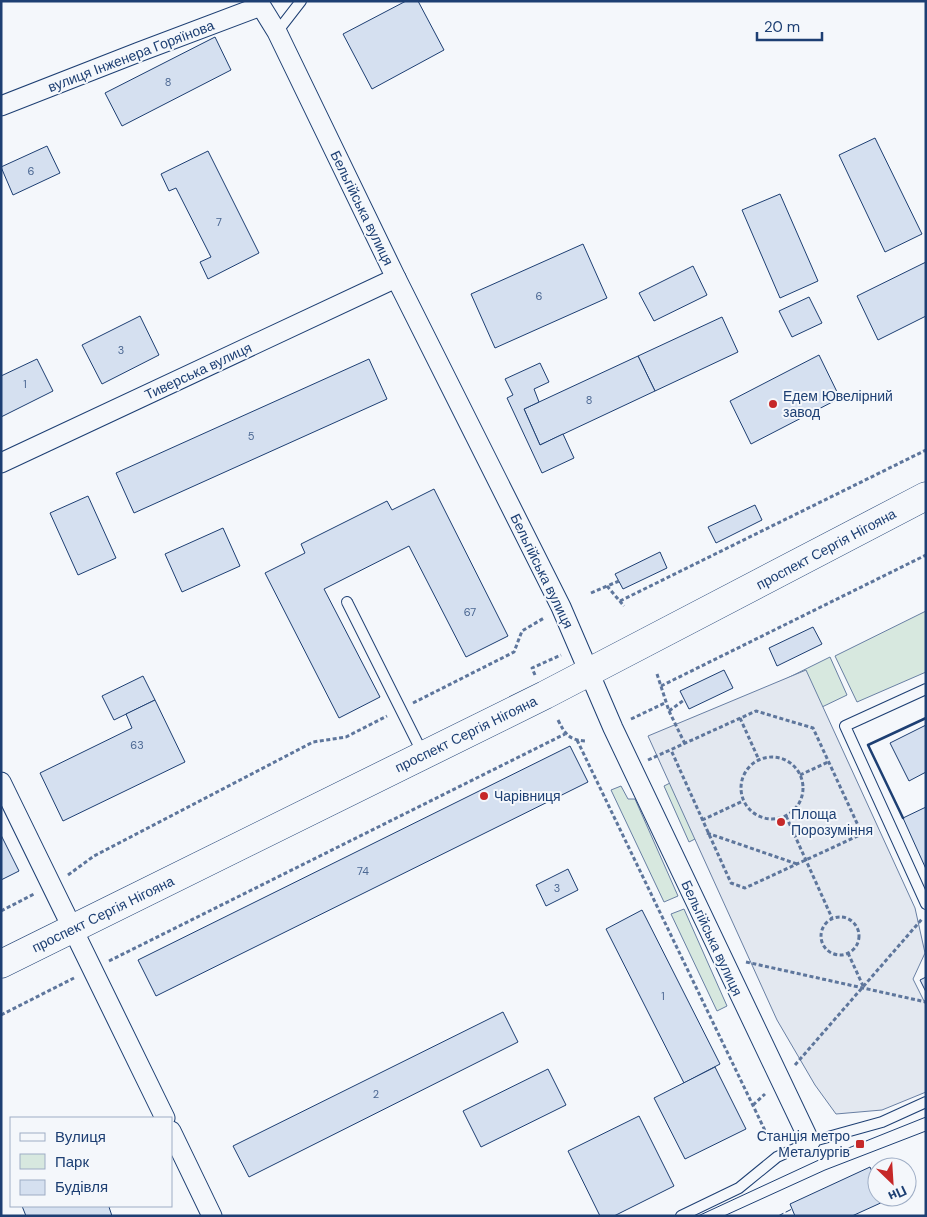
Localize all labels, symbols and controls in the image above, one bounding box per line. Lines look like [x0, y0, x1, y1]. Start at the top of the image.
scale bar [757, 10, 822, 42]
street label: вулиця Інженера Горяїнова [45, 16, 217, 96]
text: 20 m [764, 17, 800, 37]
house number: 8 [165, 75, 171, 89]
street label: Бельгійська вулиця [326, 148, 398, 268]
house number: 6 [28, 164, 35, 178]
house number: 7 [216, 215, 222, 229]
house number: 6 [536, 289, 543, 303]
street label: Тиверська вулиця [142, 338, 254, 404]
house number: 3 [118, 343, 124, 357]
house number: 1 [23, 377, 27, 391]
place label: Едем Ювелірний завод [783, 387, 893, 421]
house number: 8 [586, 393, 592, 407]
marker: Едем Ювелірний завод [767, 398, 779, 410]
house number: 5 [248, 429, 255, 443]
street label: проспект Сергія Нігояна [753, 504, 899, 594]
street label: Бельгійська вулиця [506, 511, 578, 631]
house number: 67 [464, 605, 476, 619]
street label: проспект Сергія Нігояна [392, 692, 540, 776]
house number: 63 [130, 738, 144, 752]
place label: Чарівниця [494, 787, 561, 805]
marker: Чарівниця [478, 790, 490, 802]
place label: Площа Порозуміння [791, 805, 873, 839]
marker: Площа Порозуміння [775, 816, 787, 828]
house number: 74 [357, 864, 369, 878]
street label: проспект Сергія Нігояна [29, 872, 177, 956]
street label: Бельгійська вулиця [677, 877, 747, 999]
house number: 3 [554, 881, 560, 895]
house number: 1 [661, 989, 665, 1003]
house number: 2 [373, 1087, 379, 1101]
legend [10, 1117, 172, 1207]
text: Вулиця [55, 1127, 106, 1147]
place label: Станція метро Металургів [757, 1127, 850, 1161]
marker: Станція метро Металургів [854, 1138, 866, 1150]
text: Парк [55, 1152, 89, 1172]
north arrow [867, 1157, 917, 1207]
text: Будівля [55, 1177, 108, 1197]
text: Пн [885, 1182, 910, 1206]

